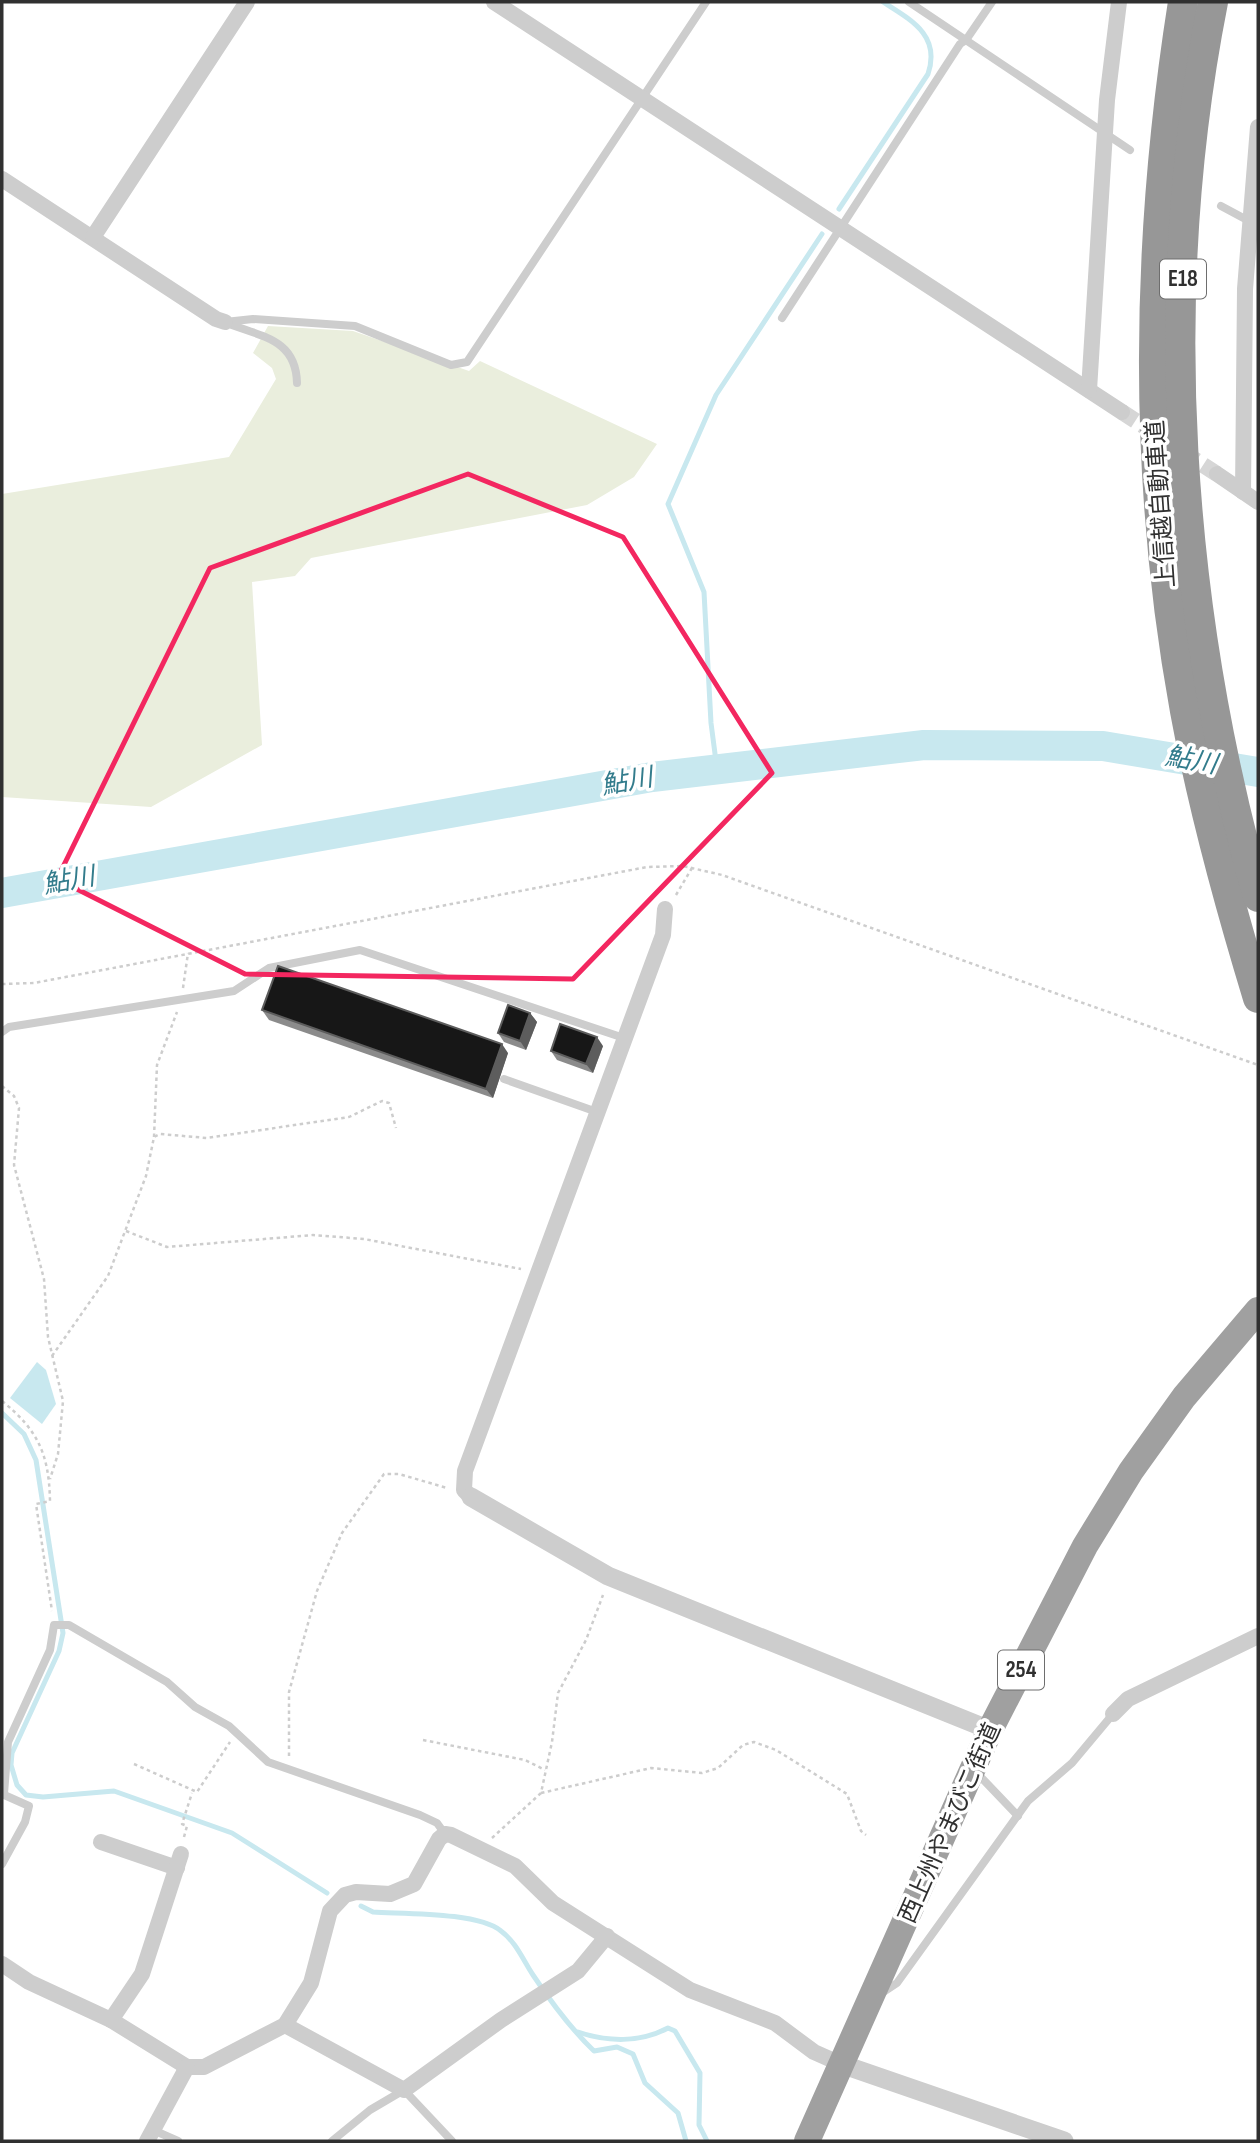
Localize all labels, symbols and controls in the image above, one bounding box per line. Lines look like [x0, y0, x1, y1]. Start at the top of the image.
road number: E18 [1160, 260, 1206, 298]
street label: 上信越自動車道 [1141, 419, 1181, 589]
water label: 鮎川 [1163, 741, 1222, 781]
water label: 鮎川 [599, 762, 658, 802]
water label: 鮎川 [41, 861, 100, 901]
road number: 254 [998, 1651, 1044, 1690]
street label: 西上州やまびこ街道 [893, 1718, 1007, 1928]

